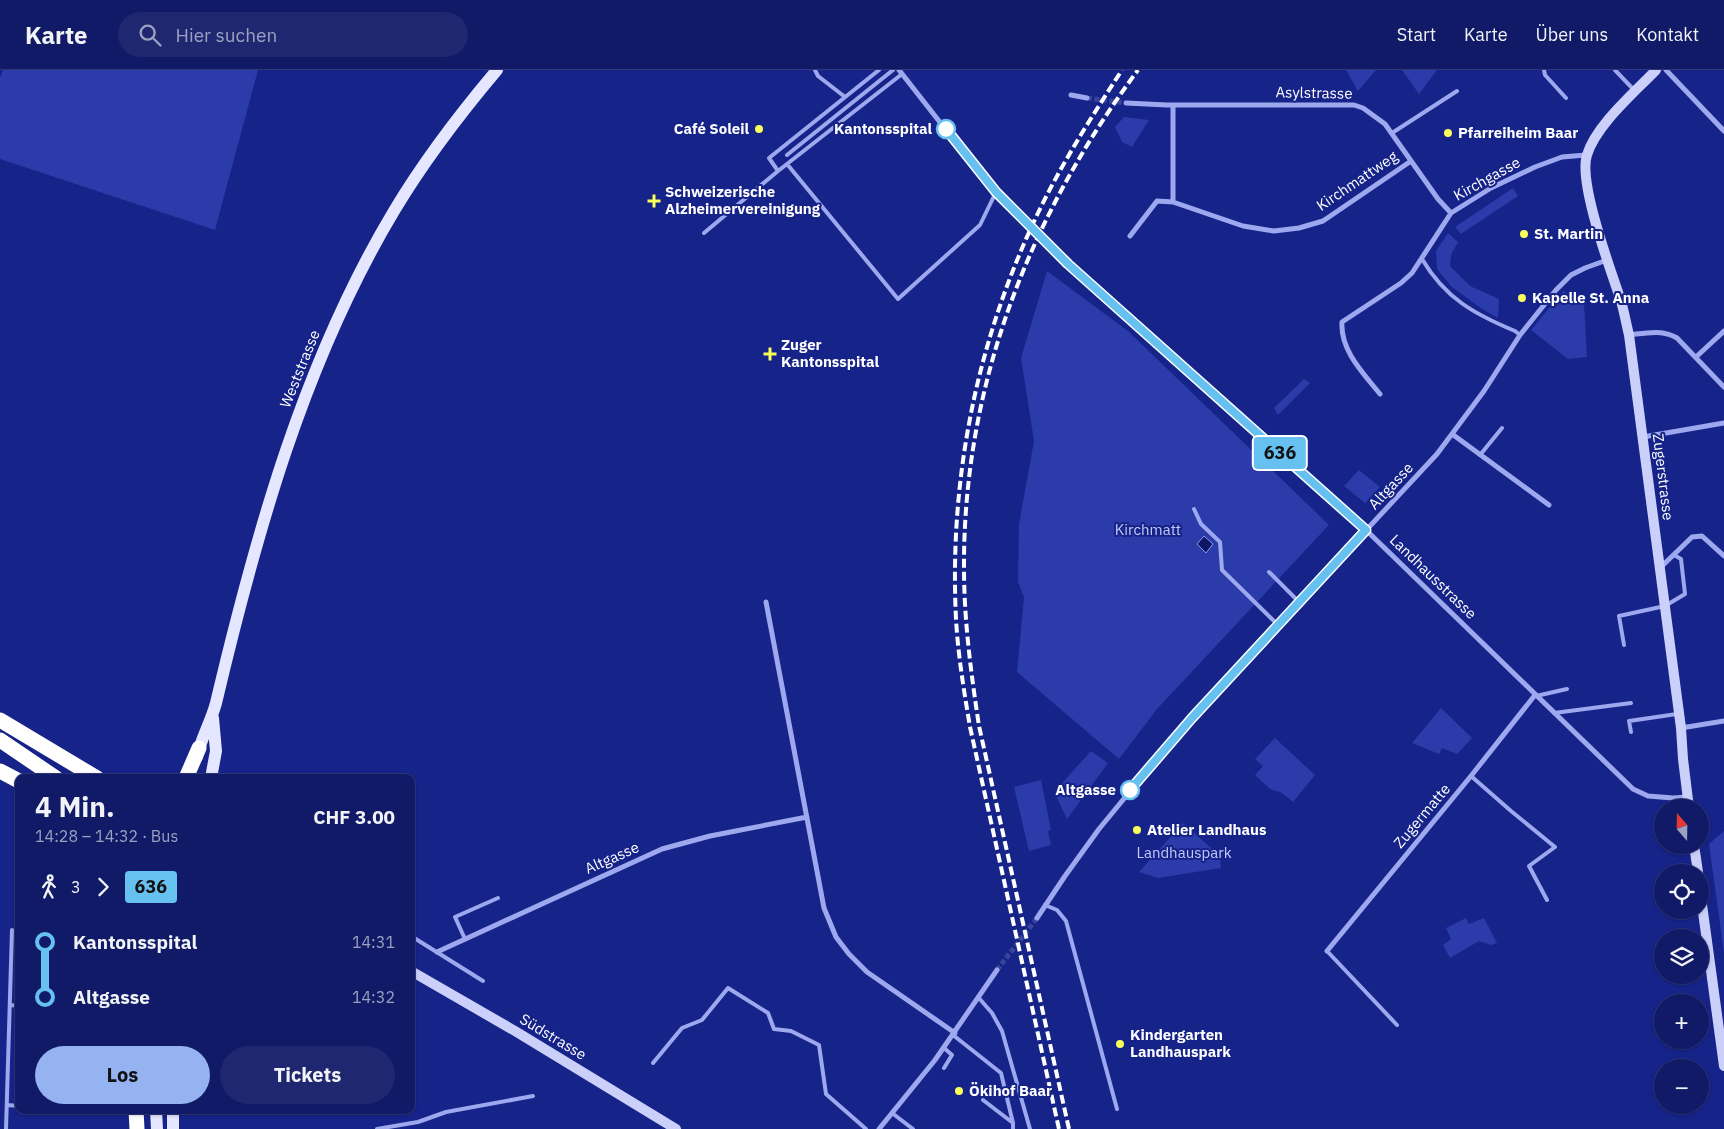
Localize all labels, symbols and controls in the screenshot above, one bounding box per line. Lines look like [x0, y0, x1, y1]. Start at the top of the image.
search box [118, 12, 468, 57]
text: Karte [25, 19, 88, 51]
icon: search [136, 21, 164, 49]
text: Hier suchen [176, 23, 277, 47]
text: Start [1397, 23, 1436, 46]
text: Karte [1464, 23, 1508, 46]
text: Über uns [1536, 23, 1608, 46]
text: Kontakt [1636, 23, 1699, 46]
street label: Asylstrasse [1275, 82, 1353, 103]
place label: Café Soleil [674, 119, 749, 138]
place label: Kantonsspital [834, 119, 932, 138]
marker: Kantonsspital [936, 119, 956, 139]
marker: Café Soleil [753, 123, 765, 135]
place label: Pfarreiheim Baar [1458, 123, 1578, 142]
marker: Pfarreiheim Baar [1442, 127, 1454, 139]
street label: Kirchmattweg [1313, 146, 1401, 215]
street label: Kirchgasse [1450, 152, 1523, 205]
place label: Schweizerische Alzheimervereinigung [665, 182, 821, 218]
marker: Schweizerische Alzheimervereinigung [647, 194, 661, 208]
place label: St. Martin [1534, 224, 1603, 243]
marker: St. Martin [1518, 228, 1530, 240]
place label: Kapelle St. Anna [1532, 288, 1650, 307]
marker: Kapelle St. Anna [1516, 292, 1528, 304]
street label: Weststrasse [275, 327, 324, 411]
place label: Zuger Kantonsspital [781, 335, 880, 371]
marker: Zuger Kantonsspital [763, 347, 777, 361]
street label: Zugerstrasse [1649, 432, 1678, 521]
line badge: 636 [1251, 437, 1309, 469]
text: 636 [1264, 441, 1296, 464]
street label: Altgasse [1364, 458, 1417, 513]
park label: Kirchmatt [1115, 520, 1181, 539]
street label: Landhausstrasse [1386, 530, 1481, 623]
place label: Altgasse [1055, 780, 1116, 799]
marker: Altgasse [1120, 780, 1140, 800]
street label: Zugermatte [1389, 780, 1454, 852]
text: 4 Min. [35, 788, 115, 825]
north arrow [1654, 799, 1709, 854]
map controls [1654, 799, 1709, 1114]
text: CHF 3.00 [313, 805, 395, 829]
place label: Atelier Landhaus [1147, 820, 1267, 839]
marker: Atelier Landhaus [1131, 824, 1143, 836]
text: 14:28 – 14:32 · Bus [35, 826, 178, 846]
street label: Altgasse [582, 837, 642, 878]
park label: Landhauspark [1136, 843, 1232, 862]
button: locate [1654, 864, 1709, 919]
icon: walk [35, 873, 63, 901]
icon: forward [89, 873, 117, 901]
text: 636 [135, 875, 167, 898]
text: 3 [71, 877, 81, 897]
button: layers [1654, 929, 1709, 984]
text: Kantonsspital [73, 930, 197, 954]
text: 14:31 [352, 932, 395, 952]
text: Altgasse [73, 985, 150, 1009]
text: 14:32 [352, 987, 395, 1007]
button: + [1654, 994, 1709, 1049]
street label: Südstrasse [516, 1009, 590, 1064]
place label: Kindergarten Landhauspark [1130, 1025, 1231, 1061]
marker: Kindergarten Landhauspark [1114, 1038, 1126, 1050]
button: Los [35, 1046, 210, 1104]
button: Tickets [220, 1046, 395, 1104]
button: − [1654, 1059, 1709, 1114]
place label: Ökihof Baar [969, 1081, 1052, 1100]
marker: Ökihof Baar [953, 1085, 965, 1097]

